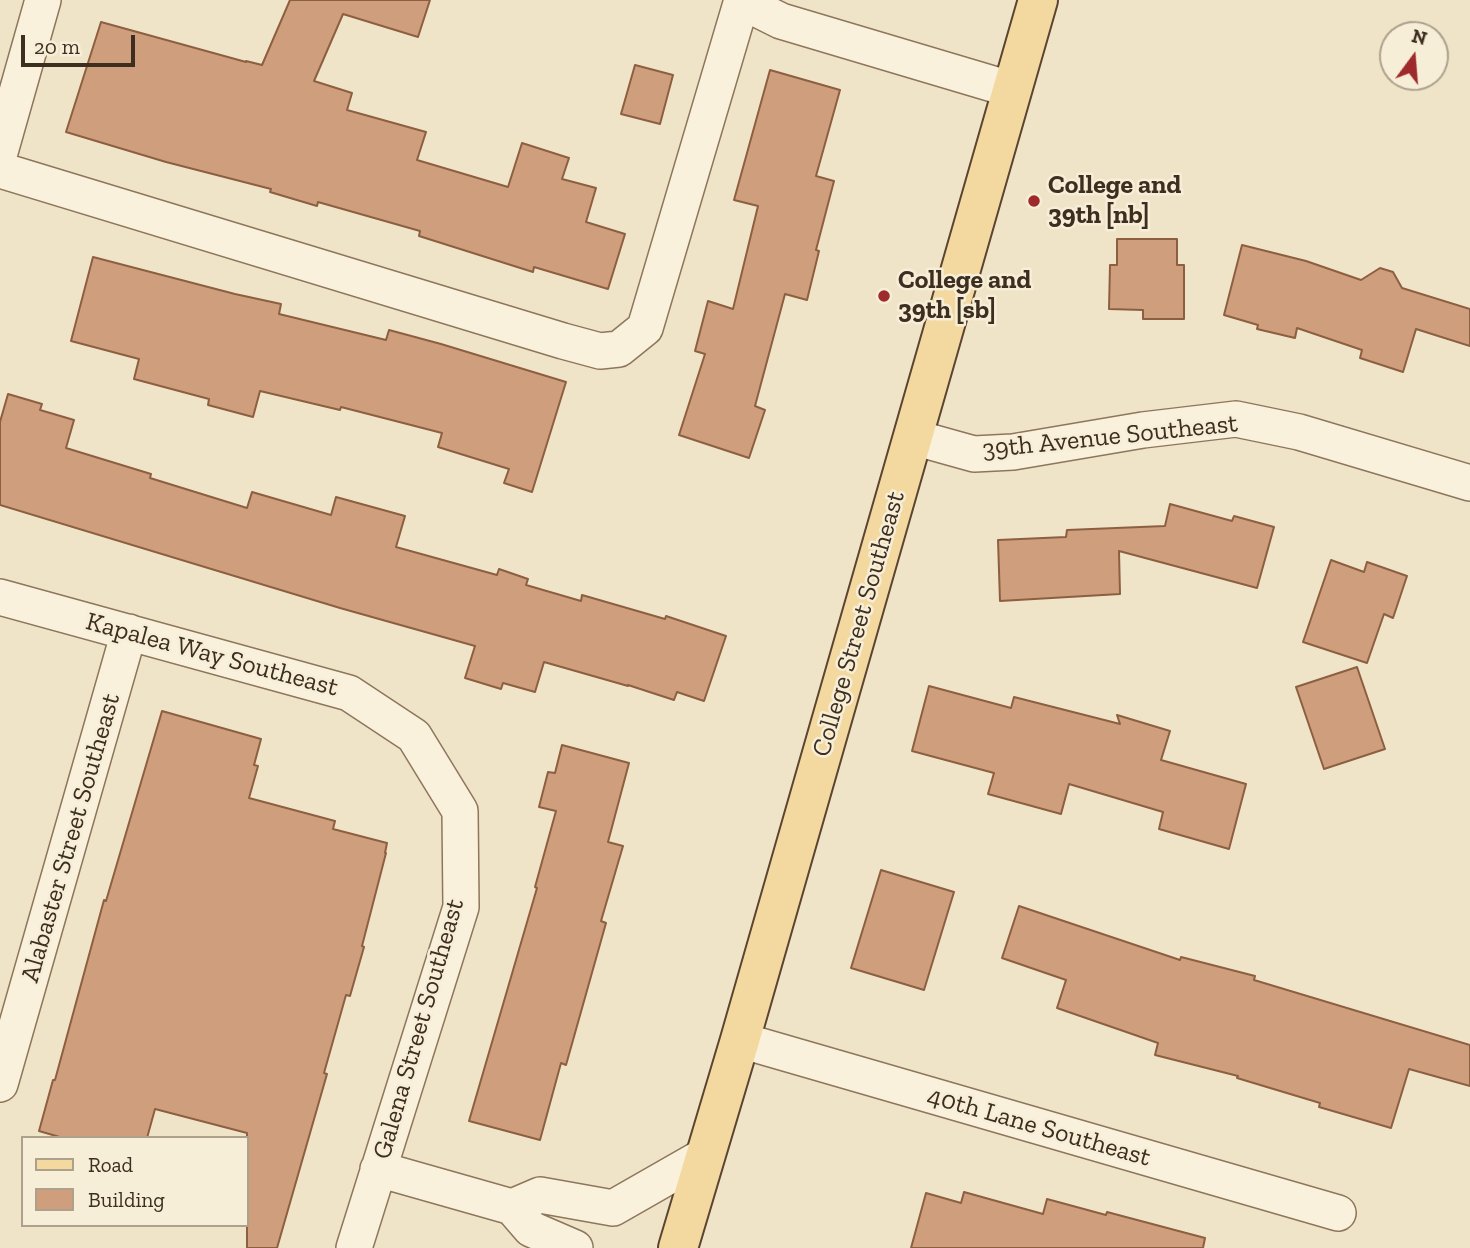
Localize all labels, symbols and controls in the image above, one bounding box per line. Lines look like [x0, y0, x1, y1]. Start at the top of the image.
scale bar [24, 21, 138, 65]
north arrow [1379, 21, 1449, 91]
text: N [1409, 24, 1429, 50]
text: 20 m [34, 34, 80, 59]
place label: College and 39th [nb] [1048, 170, 1181, 232]
marker: College and 39th [nb] [1026, 193, 1042, 209]
place label: College and 39th [sb] [898, 265, 1031, 326]
marker: College and 39th [sb] [876, 288, 892, 304]
street label: 39th Avenue Southeast [981, 408, 1239, 466]
street label: College Street Southeast [806, 488, 912, 760]
street label: Kapalea Way Southeast [82, 606, 342, 704]
street label: Alabaster Street Southeast [15, 690, 127, 986]
street label: Galena Street Southeast [367, 895, 471, 1163]
street label: 40th Lane Southeast [924, 1080, 1154, 1174]
legend [21, 1136, 248, 1227]
text: Road [88, 1152, 133, 1177]
text: Building [88, 1187, 165, 1212]

